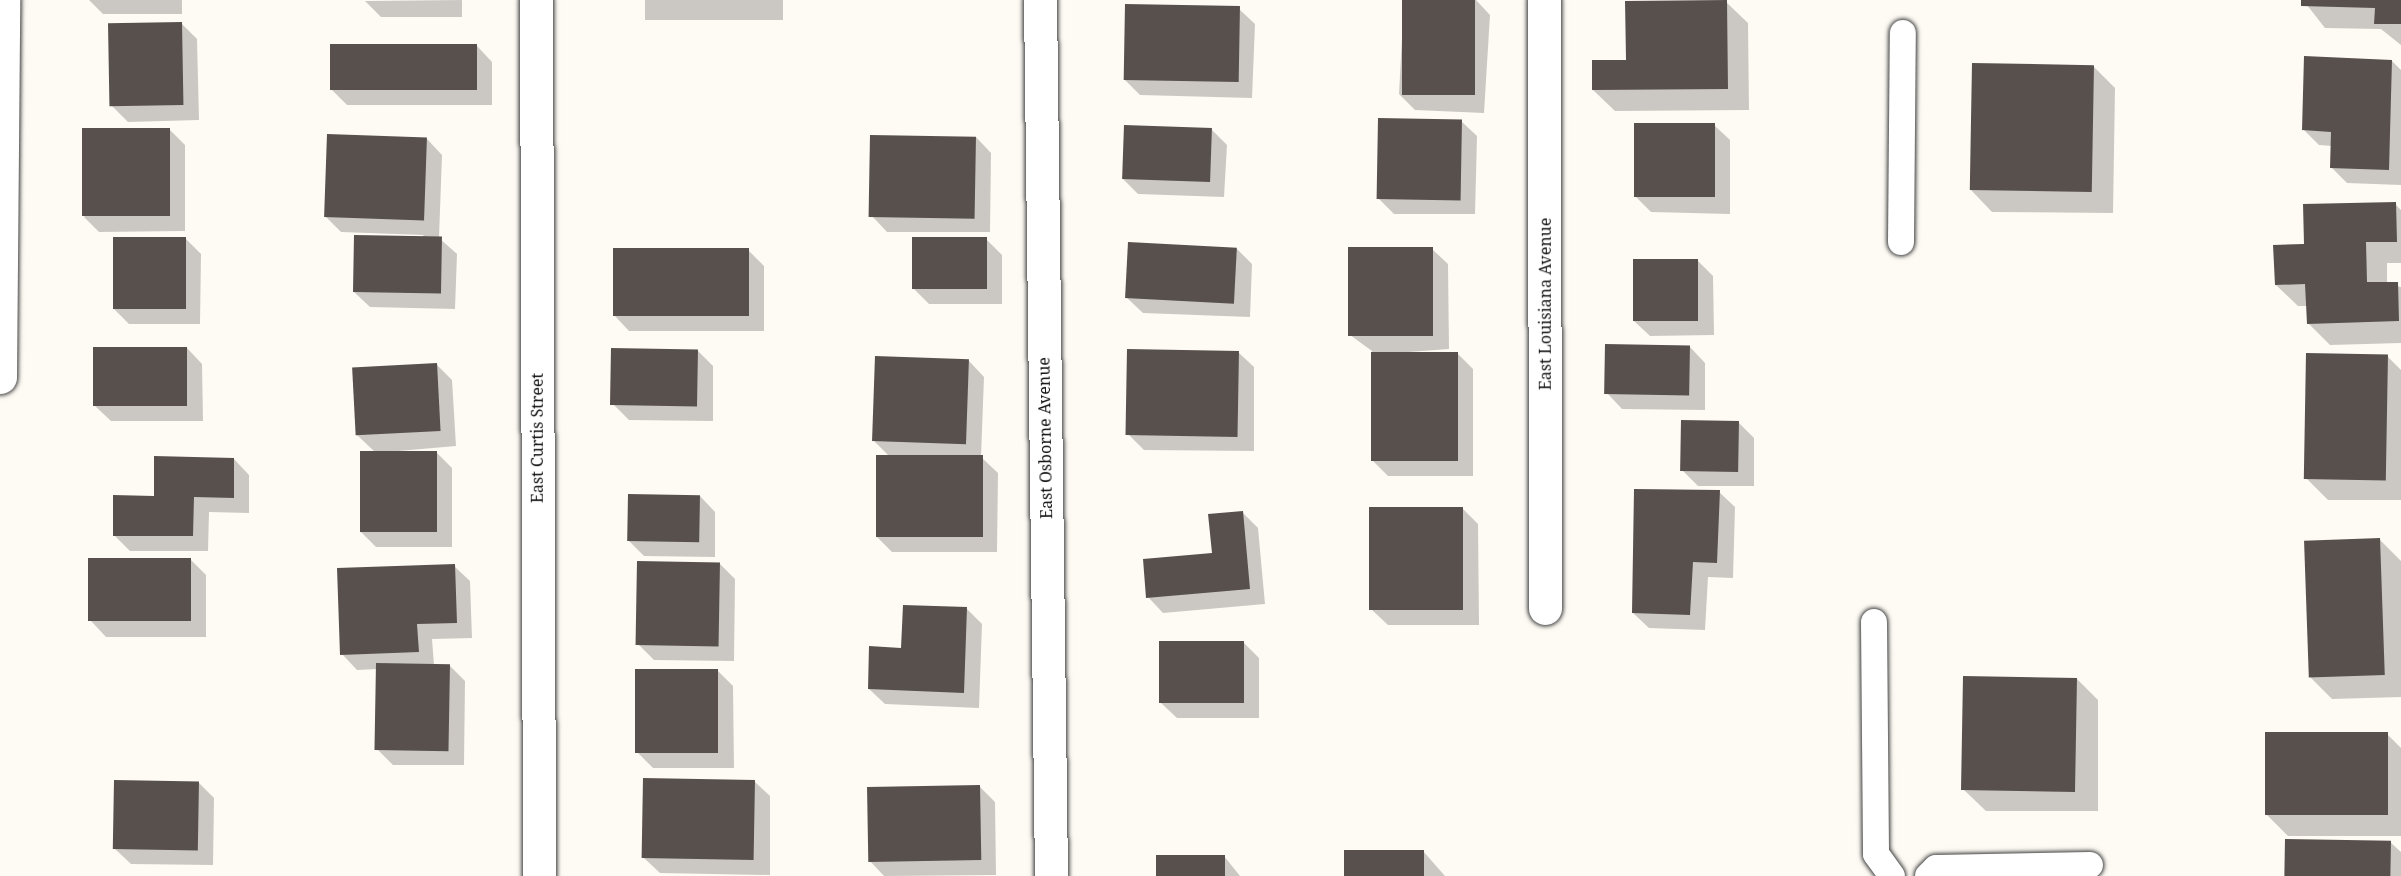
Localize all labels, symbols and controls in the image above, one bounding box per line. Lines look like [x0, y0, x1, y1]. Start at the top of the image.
street label: East Louisiana Avenue [1535, 218, 1555, 390]
street label: East Osborne Avenue [1034, 357, 1056, 519]
street label: East Curtis Street [527, 373, 547, 503]

